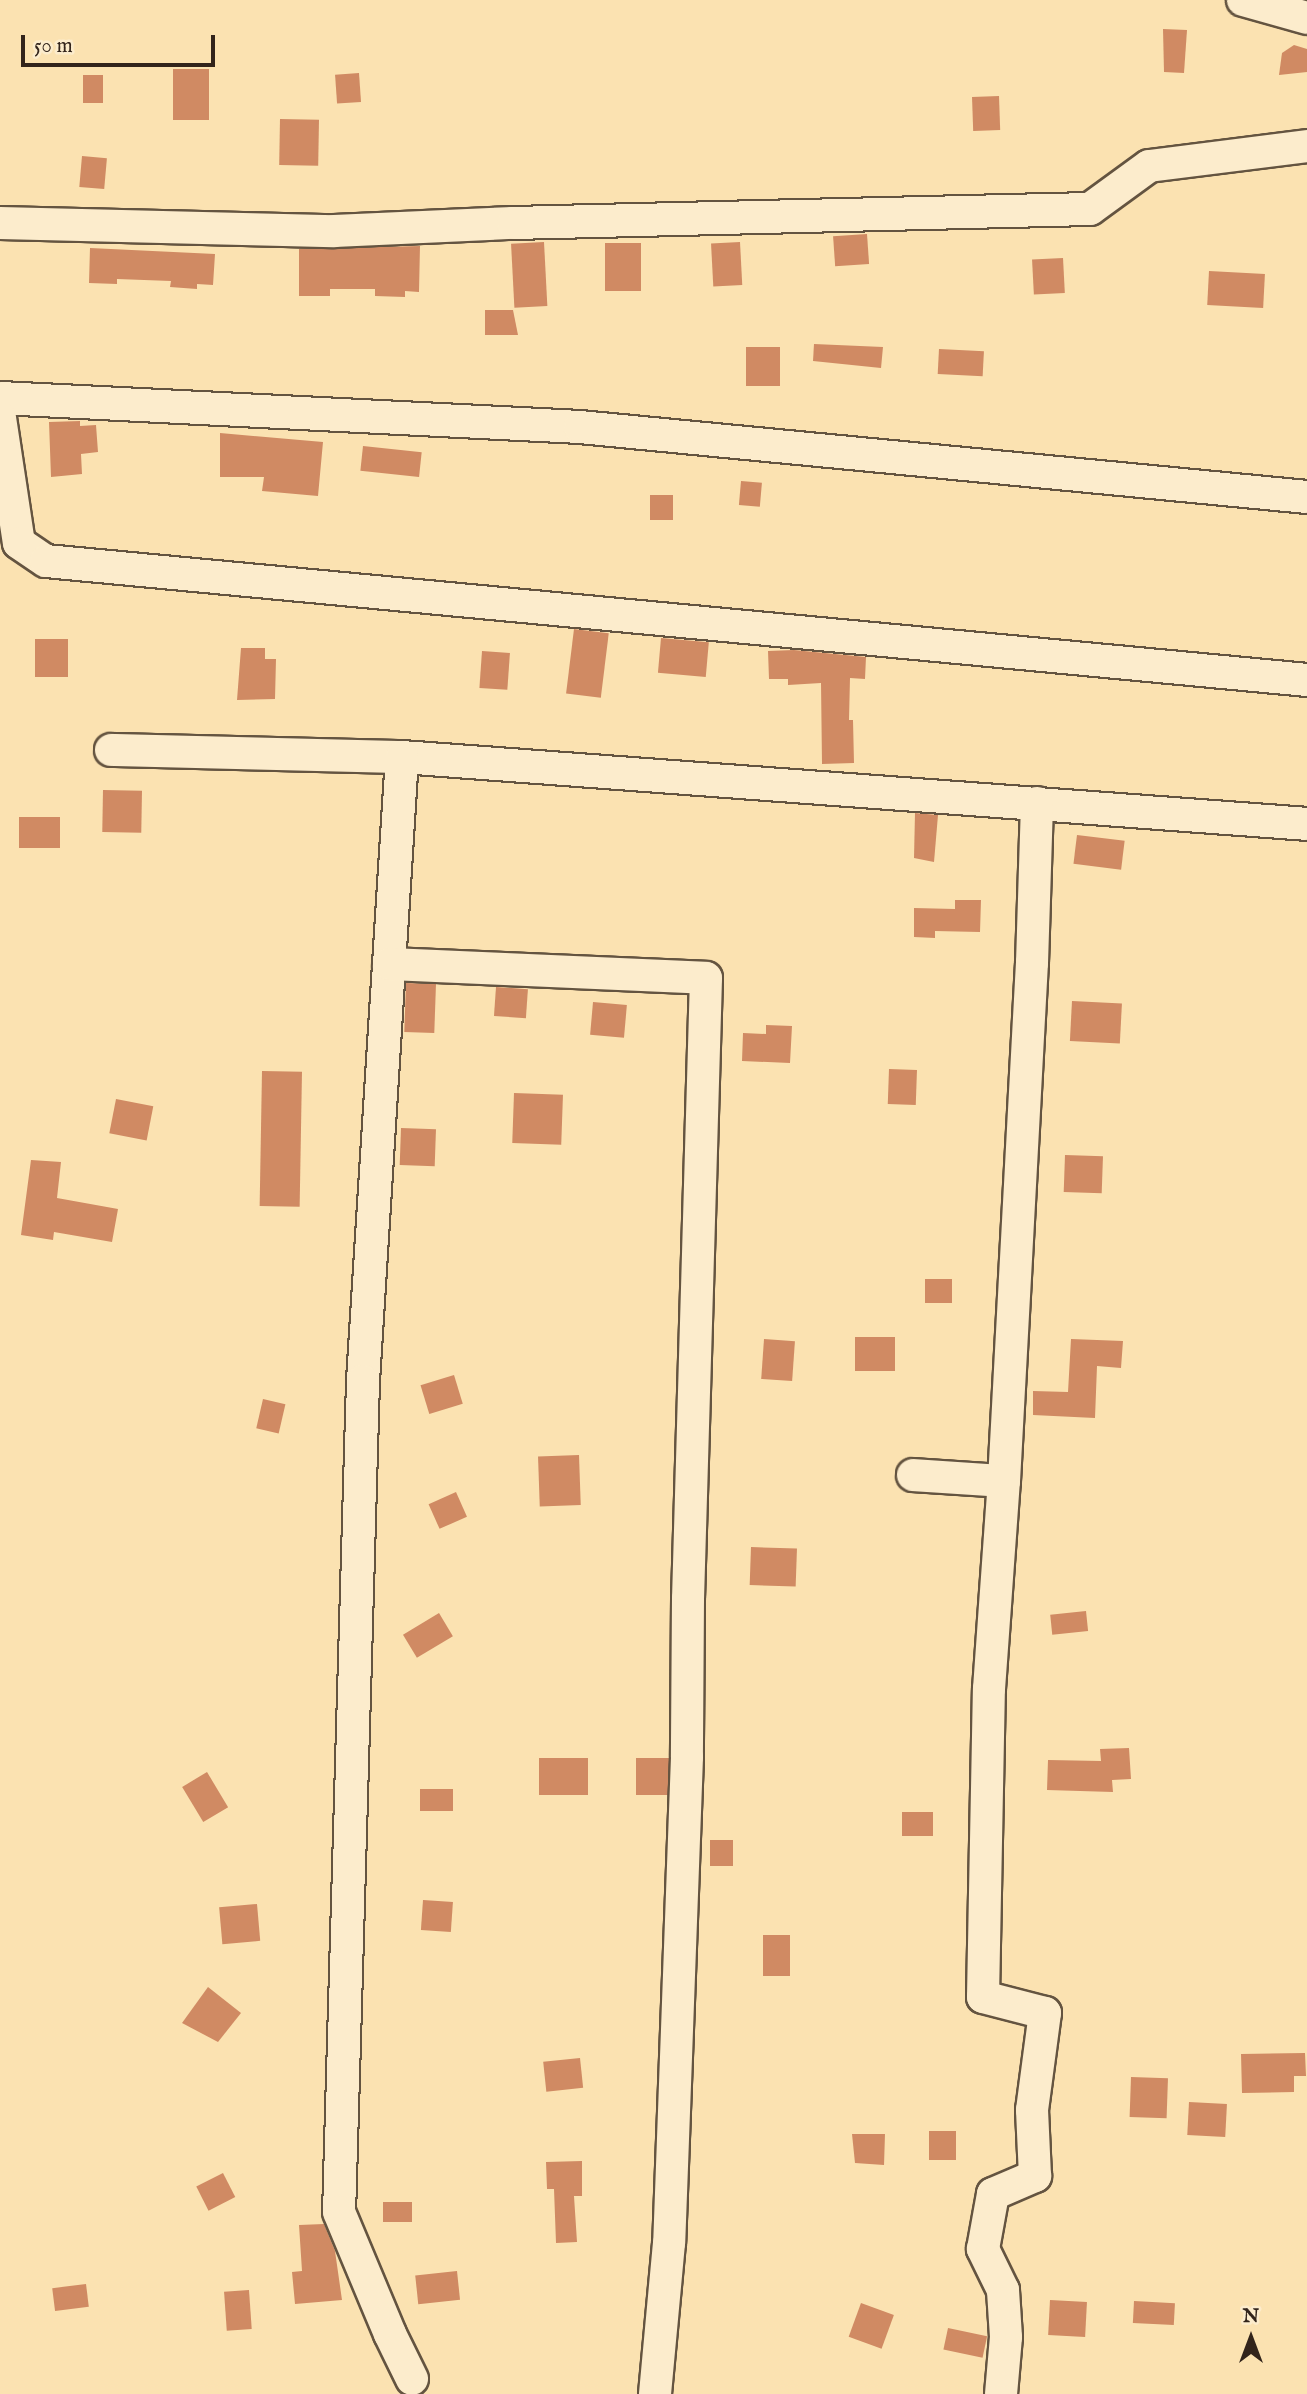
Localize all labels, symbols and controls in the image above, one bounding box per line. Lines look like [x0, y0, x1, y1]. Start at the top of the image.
scale bar [24, 21, 219, 65]
text: 50 m [34, 33, 73, 60]
north arrow [1216, 2303, 1286, 2373]
text: N [1243, 2305, 1259, 2329]

